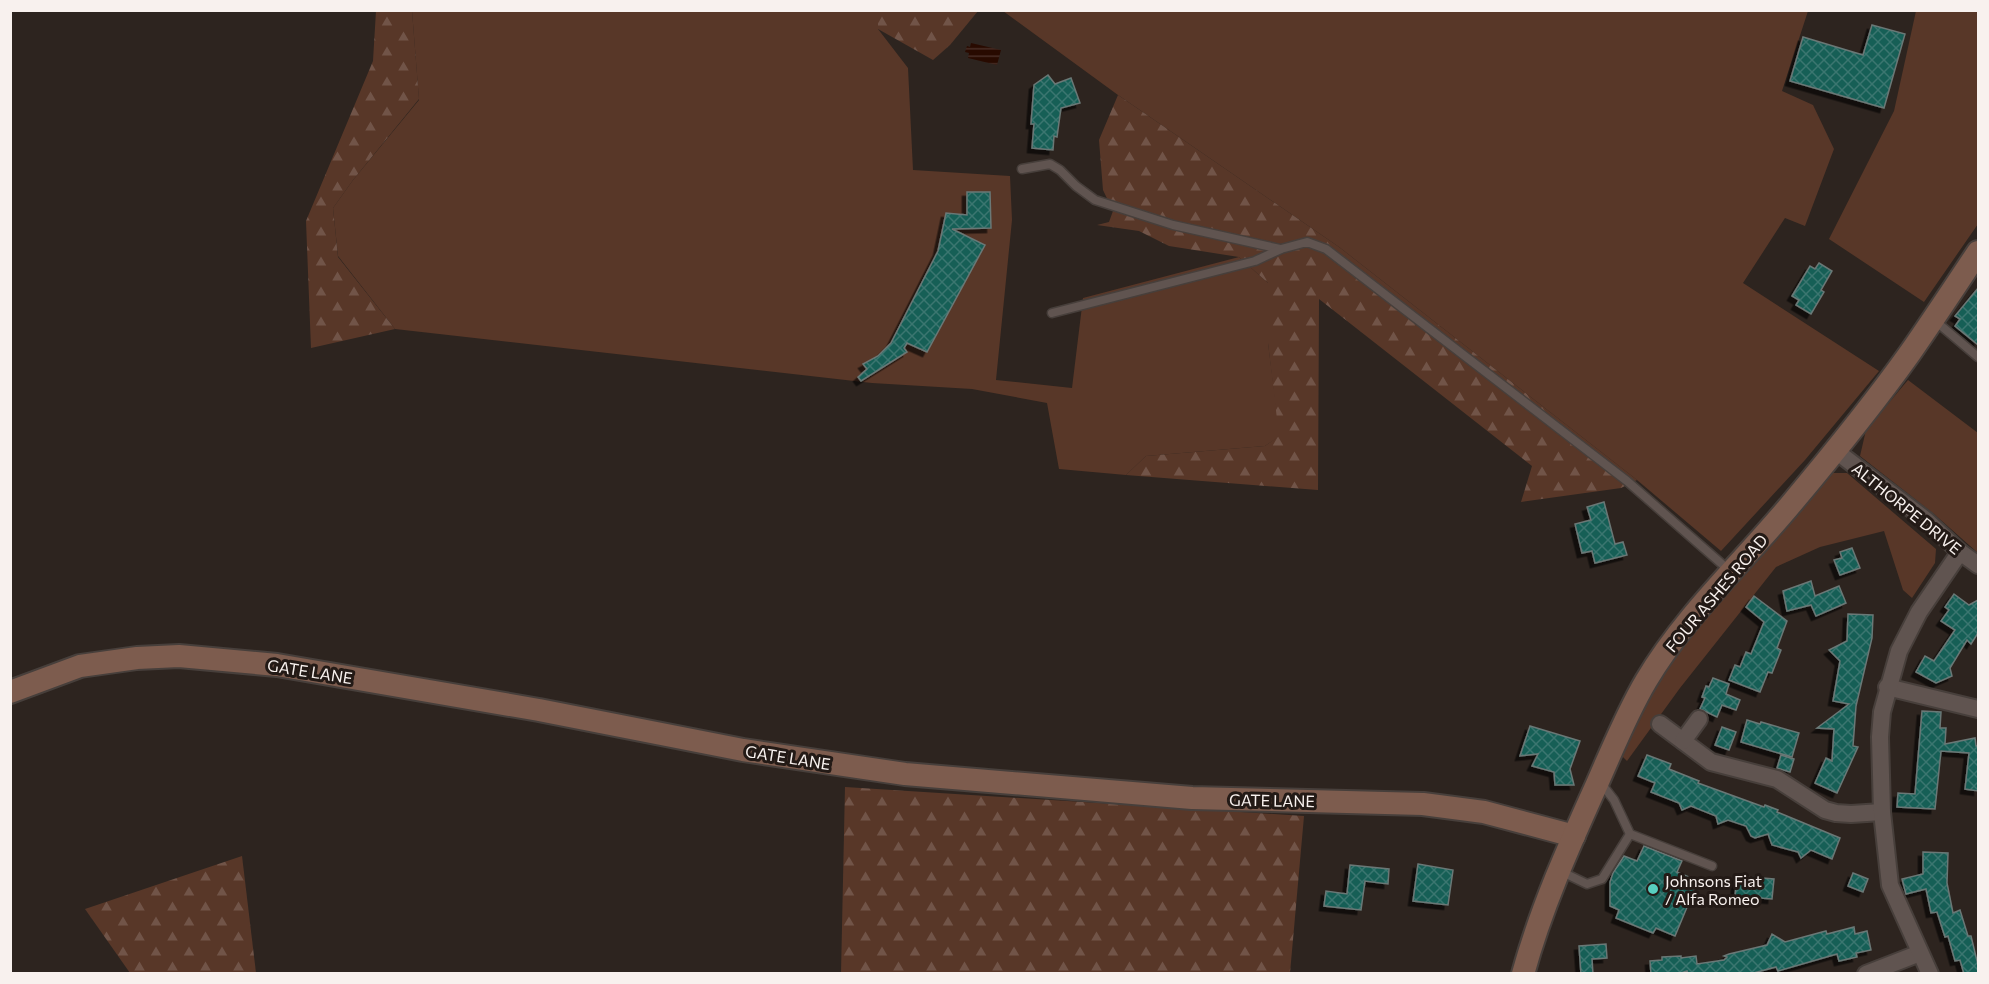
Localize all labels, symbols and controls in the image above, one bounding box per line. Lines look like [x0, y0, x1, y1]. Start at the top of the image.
street label: ALTHORPE DRIVE [1849, 458, 1965, 558]
street label: FOUR ASHES ROAD [1661, 530, 1771, 656]
street label: GATE LANE [266, 655, 354, 687]
street label: GATE LANE [744, 741, 832, 773]
street label: GATE LANE [1229, 790, 1315, 810]
place label: Johnsons Fiat / Alfa Romeo [1665, 871, 1763, 908]
marker: Johnsons Fiat / Alfa Romeo [1646, 882, 1660, 896]

